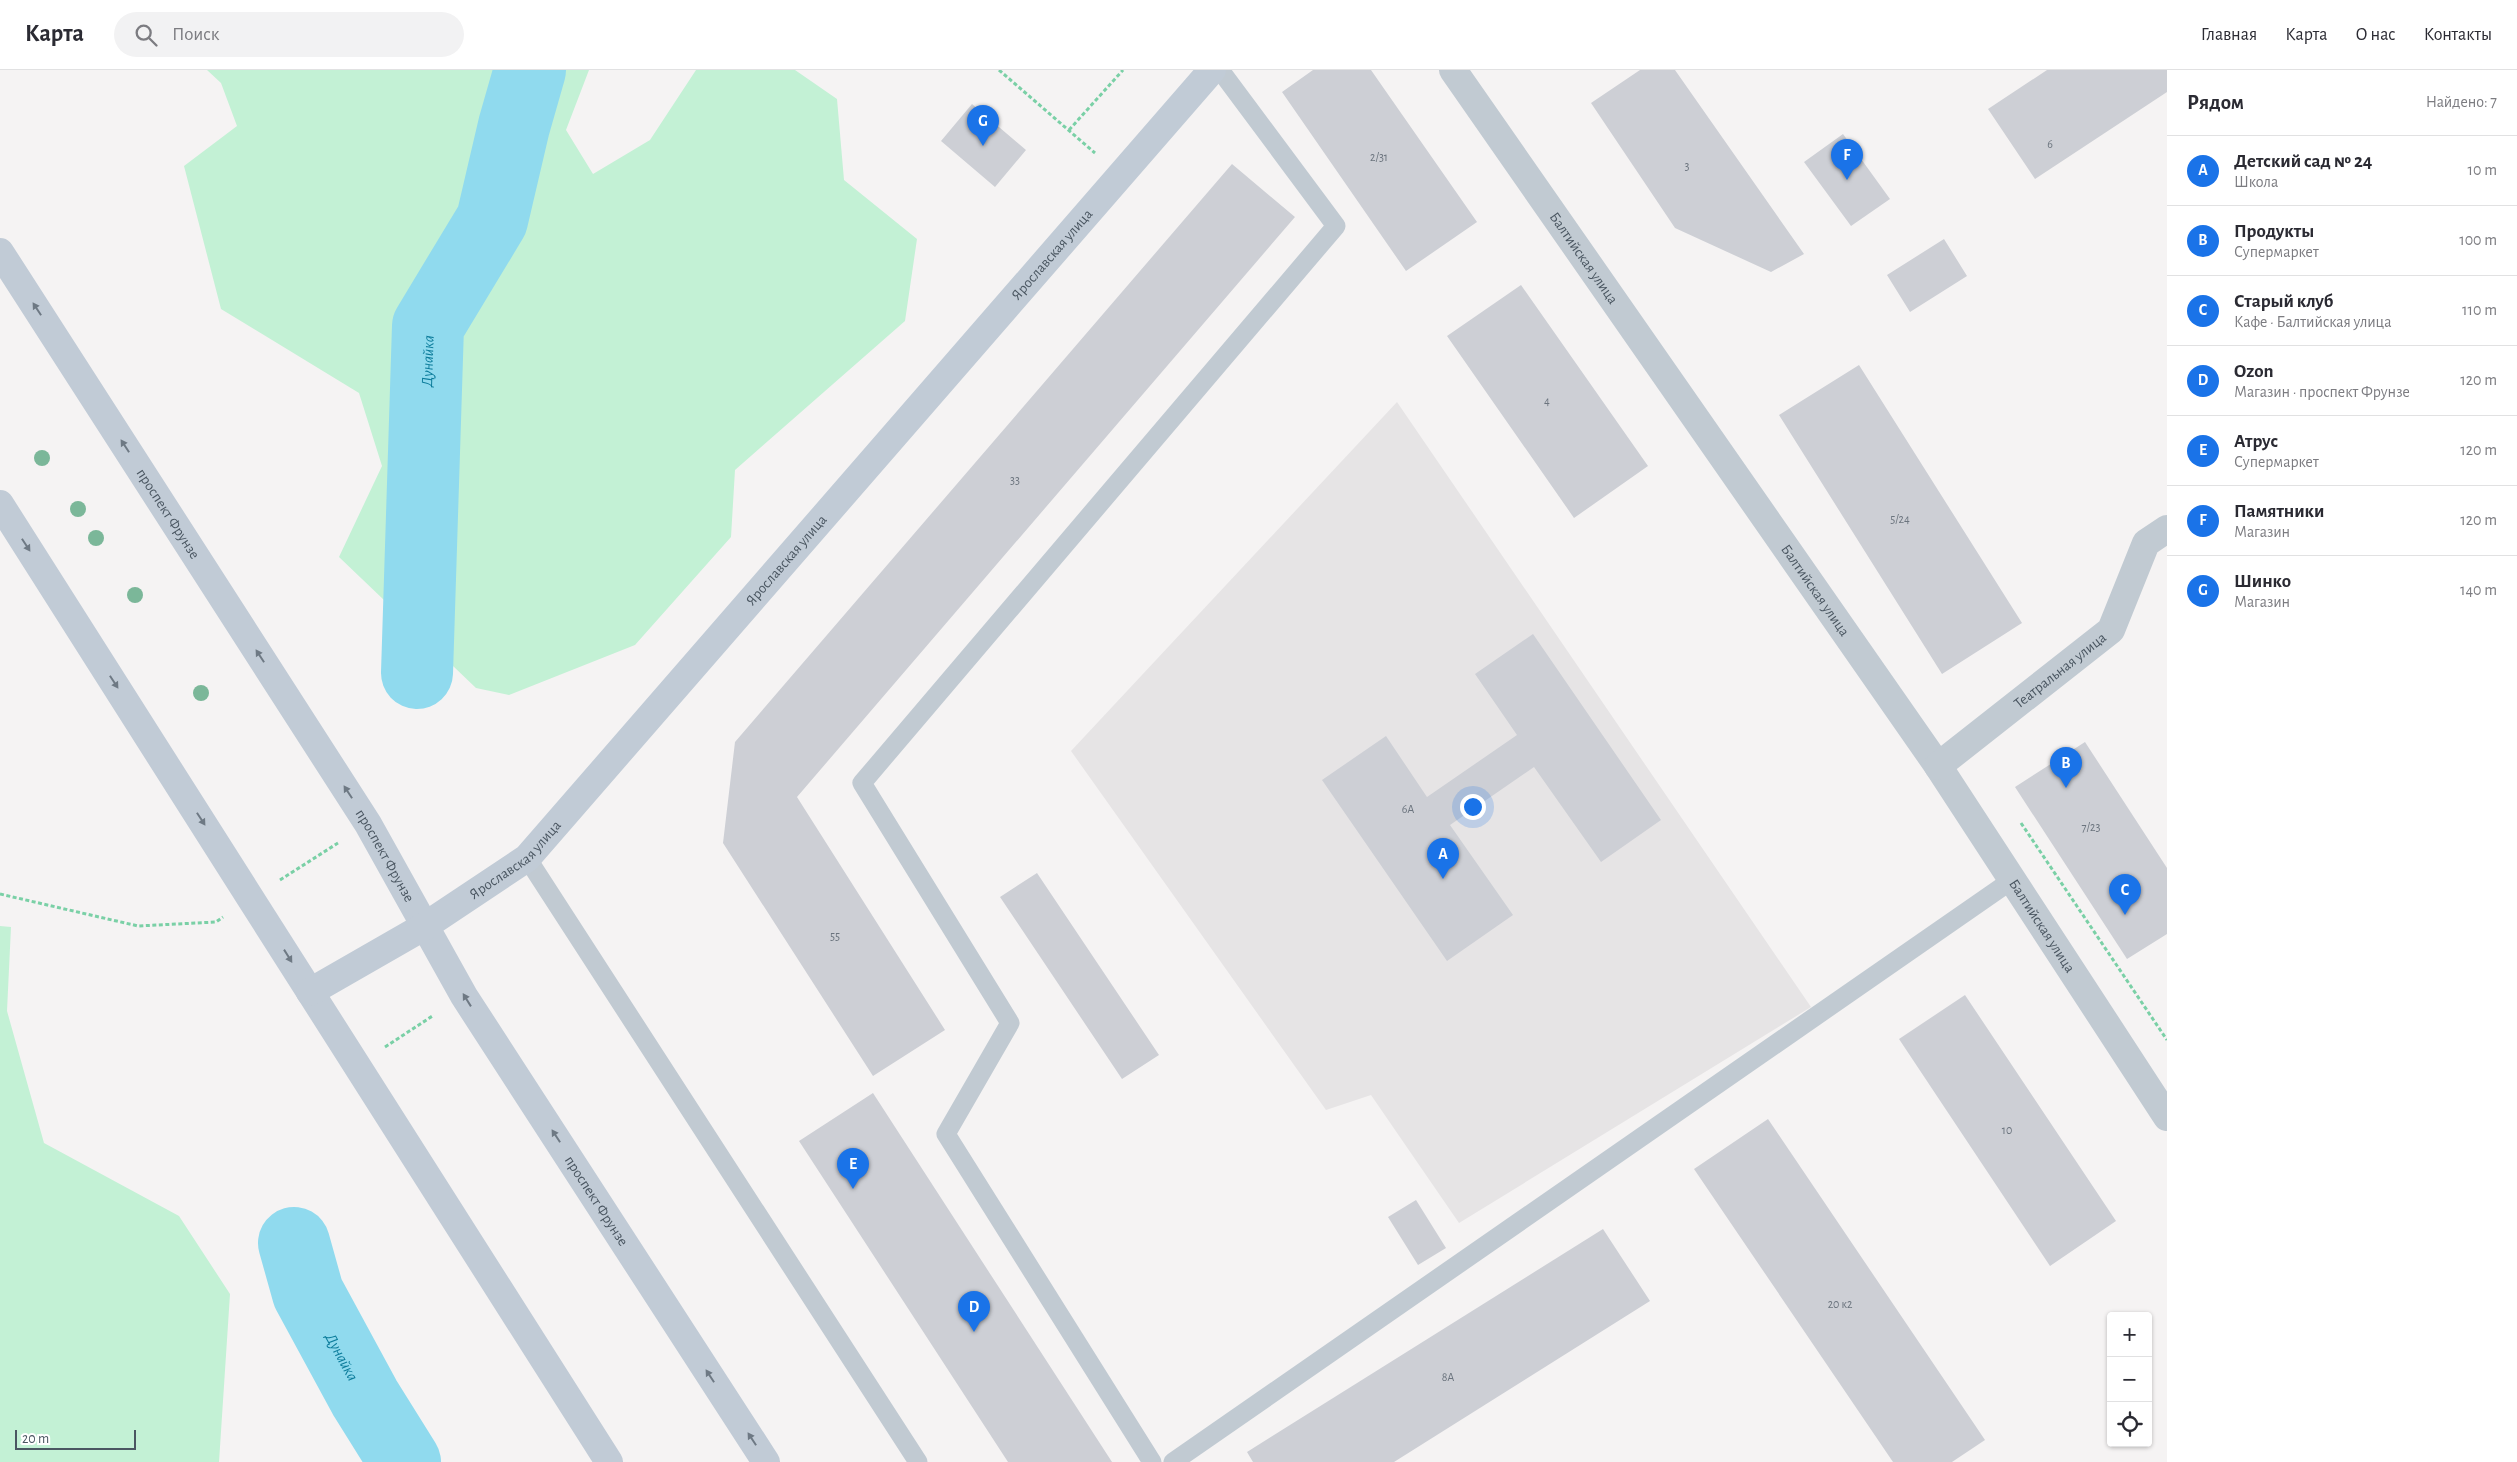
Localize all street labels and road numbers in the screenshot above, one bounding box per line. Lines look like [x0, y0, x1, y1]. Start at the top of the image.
street label: Ярославская улица [1009, 206, 1095, 303]
street label: Балтийская улица [1546, 210, 1621, 307]
street label: проспект Фрунзе [133, 466, 202, 562]
street label: Ярославская улица [743, 512, 830, 609]
street label: Балтийская улица [1778, 542, 1852, 639]
street label: Театральная улица [2011, 630, 2109, 711]
street label: проспект Фрунзе [353, 807, 417, 905]
street label: Ярославская улица [467, 818, 564, 902]
street label: Балтийская улица [2006, 877, 2078, 975]
street label: проспект Фрунзе [562, 1153, 631, 1249]

